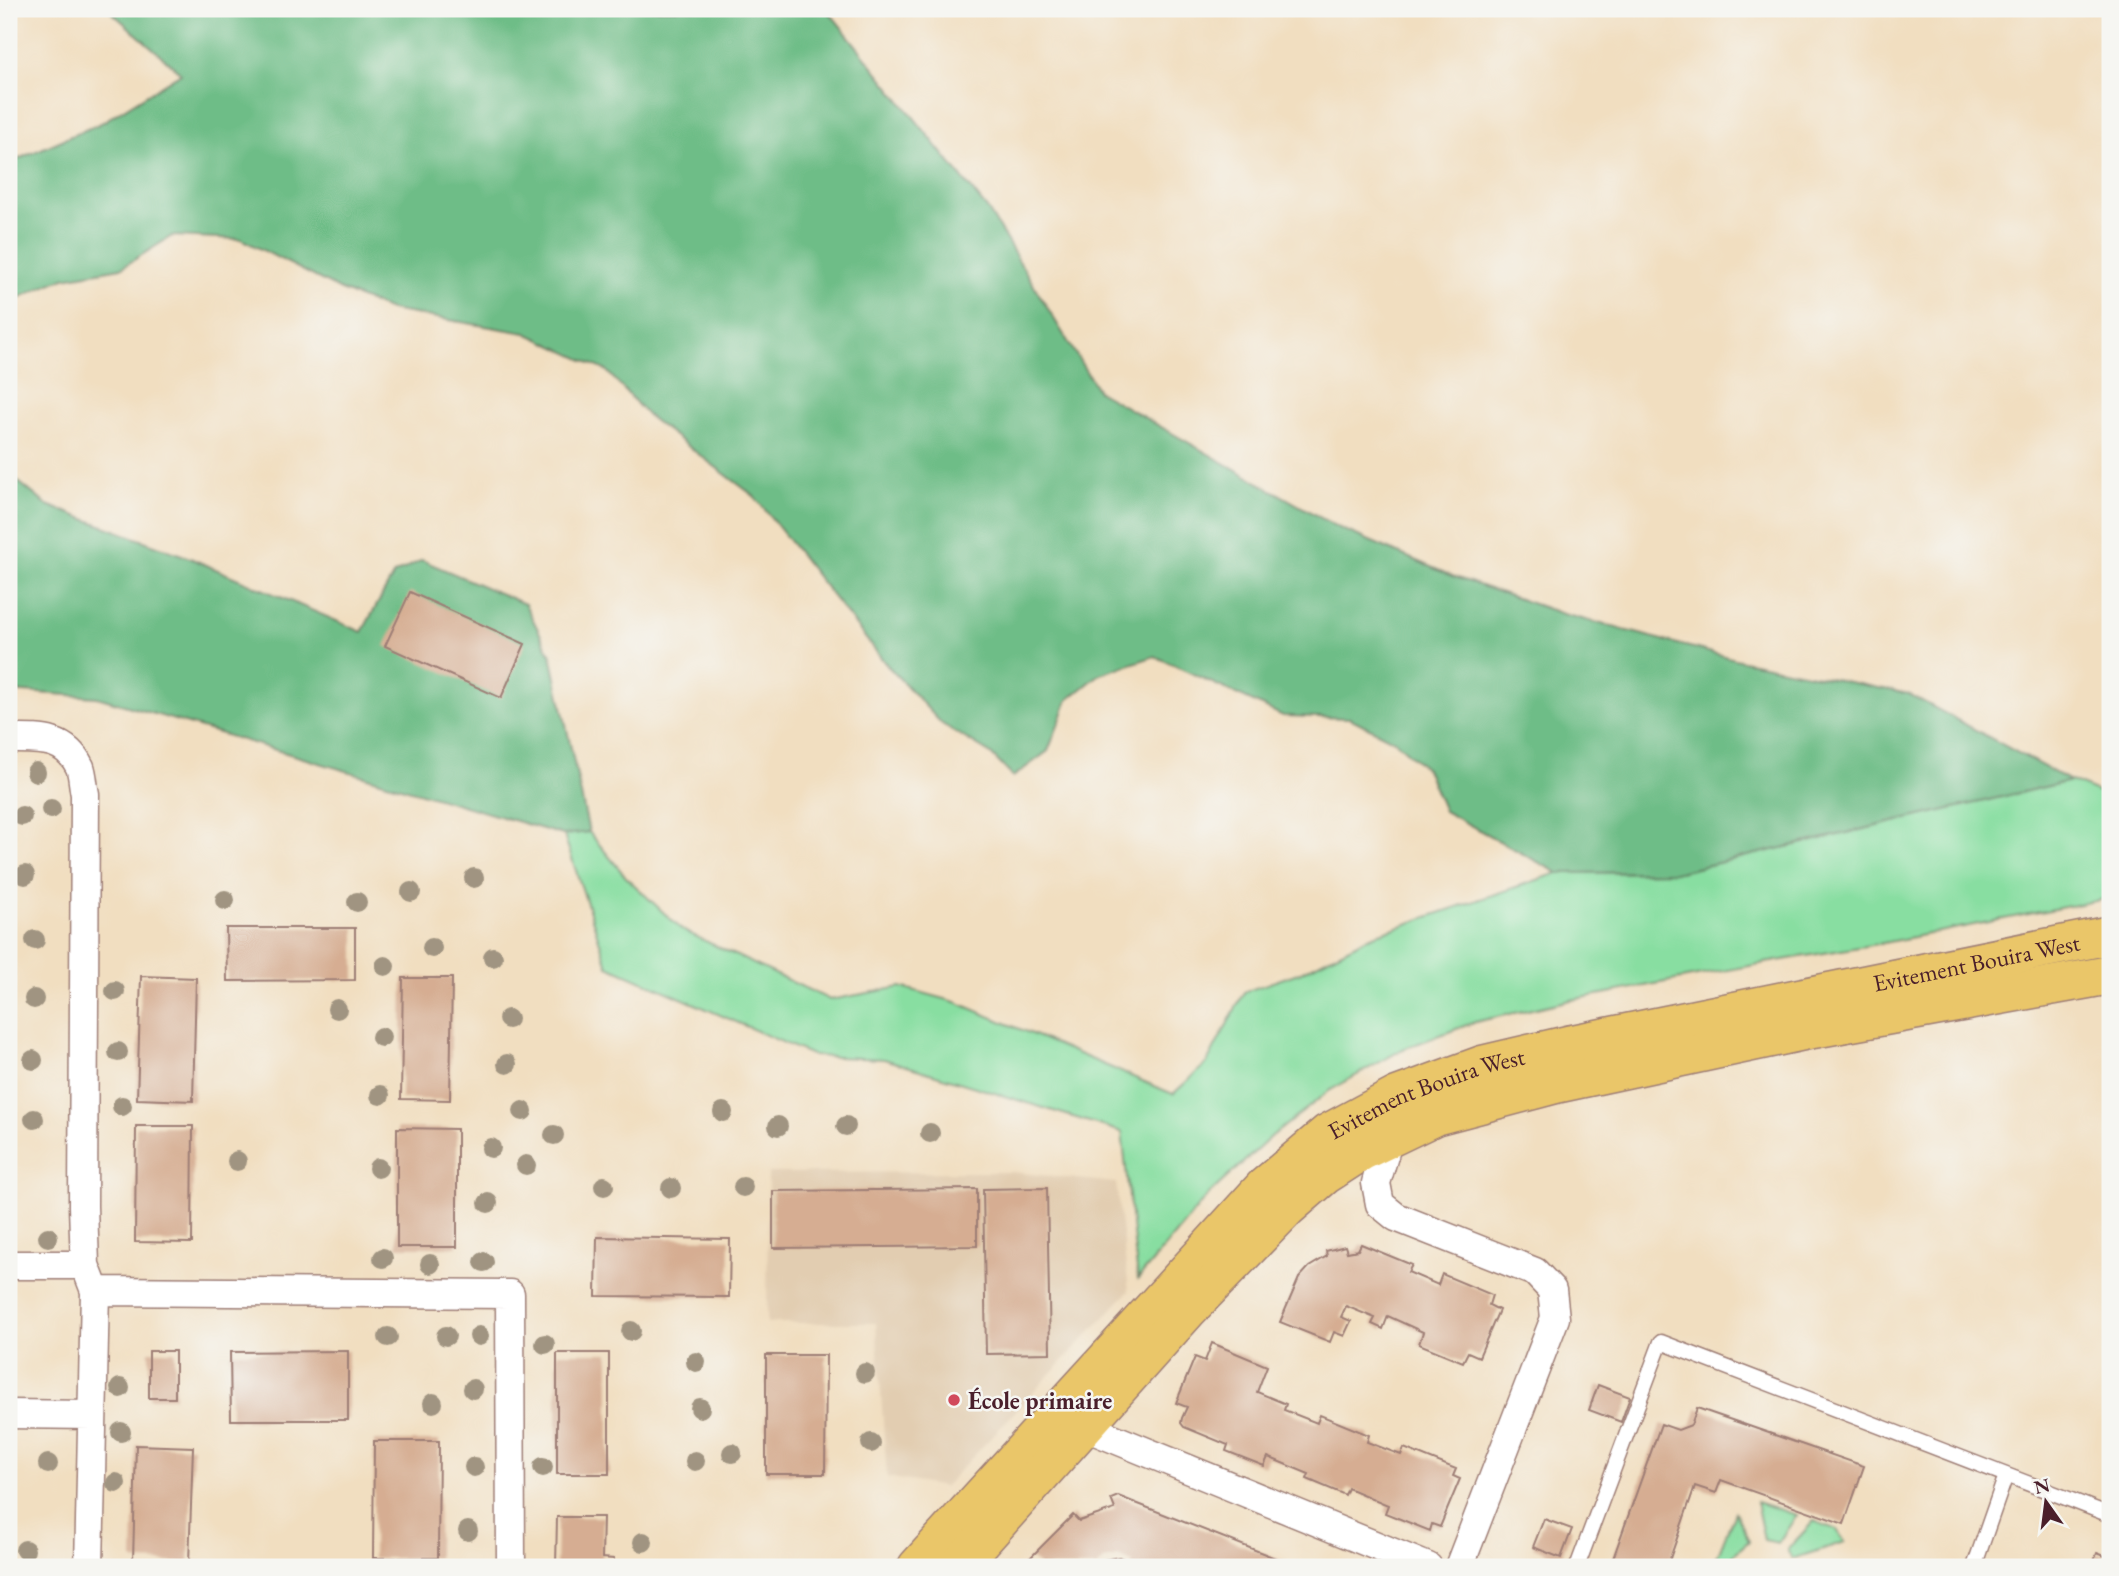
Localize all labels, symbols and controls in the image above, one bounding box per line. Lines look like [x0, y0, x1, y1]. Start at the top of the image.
street label: Evitement Bouira West [1870, 926, 2083, 998]
street label: Evitement Bouira West [1322, 1040, 1528, 1146]
place label: École primaire [968, 1385, 1112, 1416]
marker: École primaire [946, 1392, 962, 1408]
north arrow [2010, 1468, 2080, 1538]
text: N [2032, 1472, 2053, 1500]

